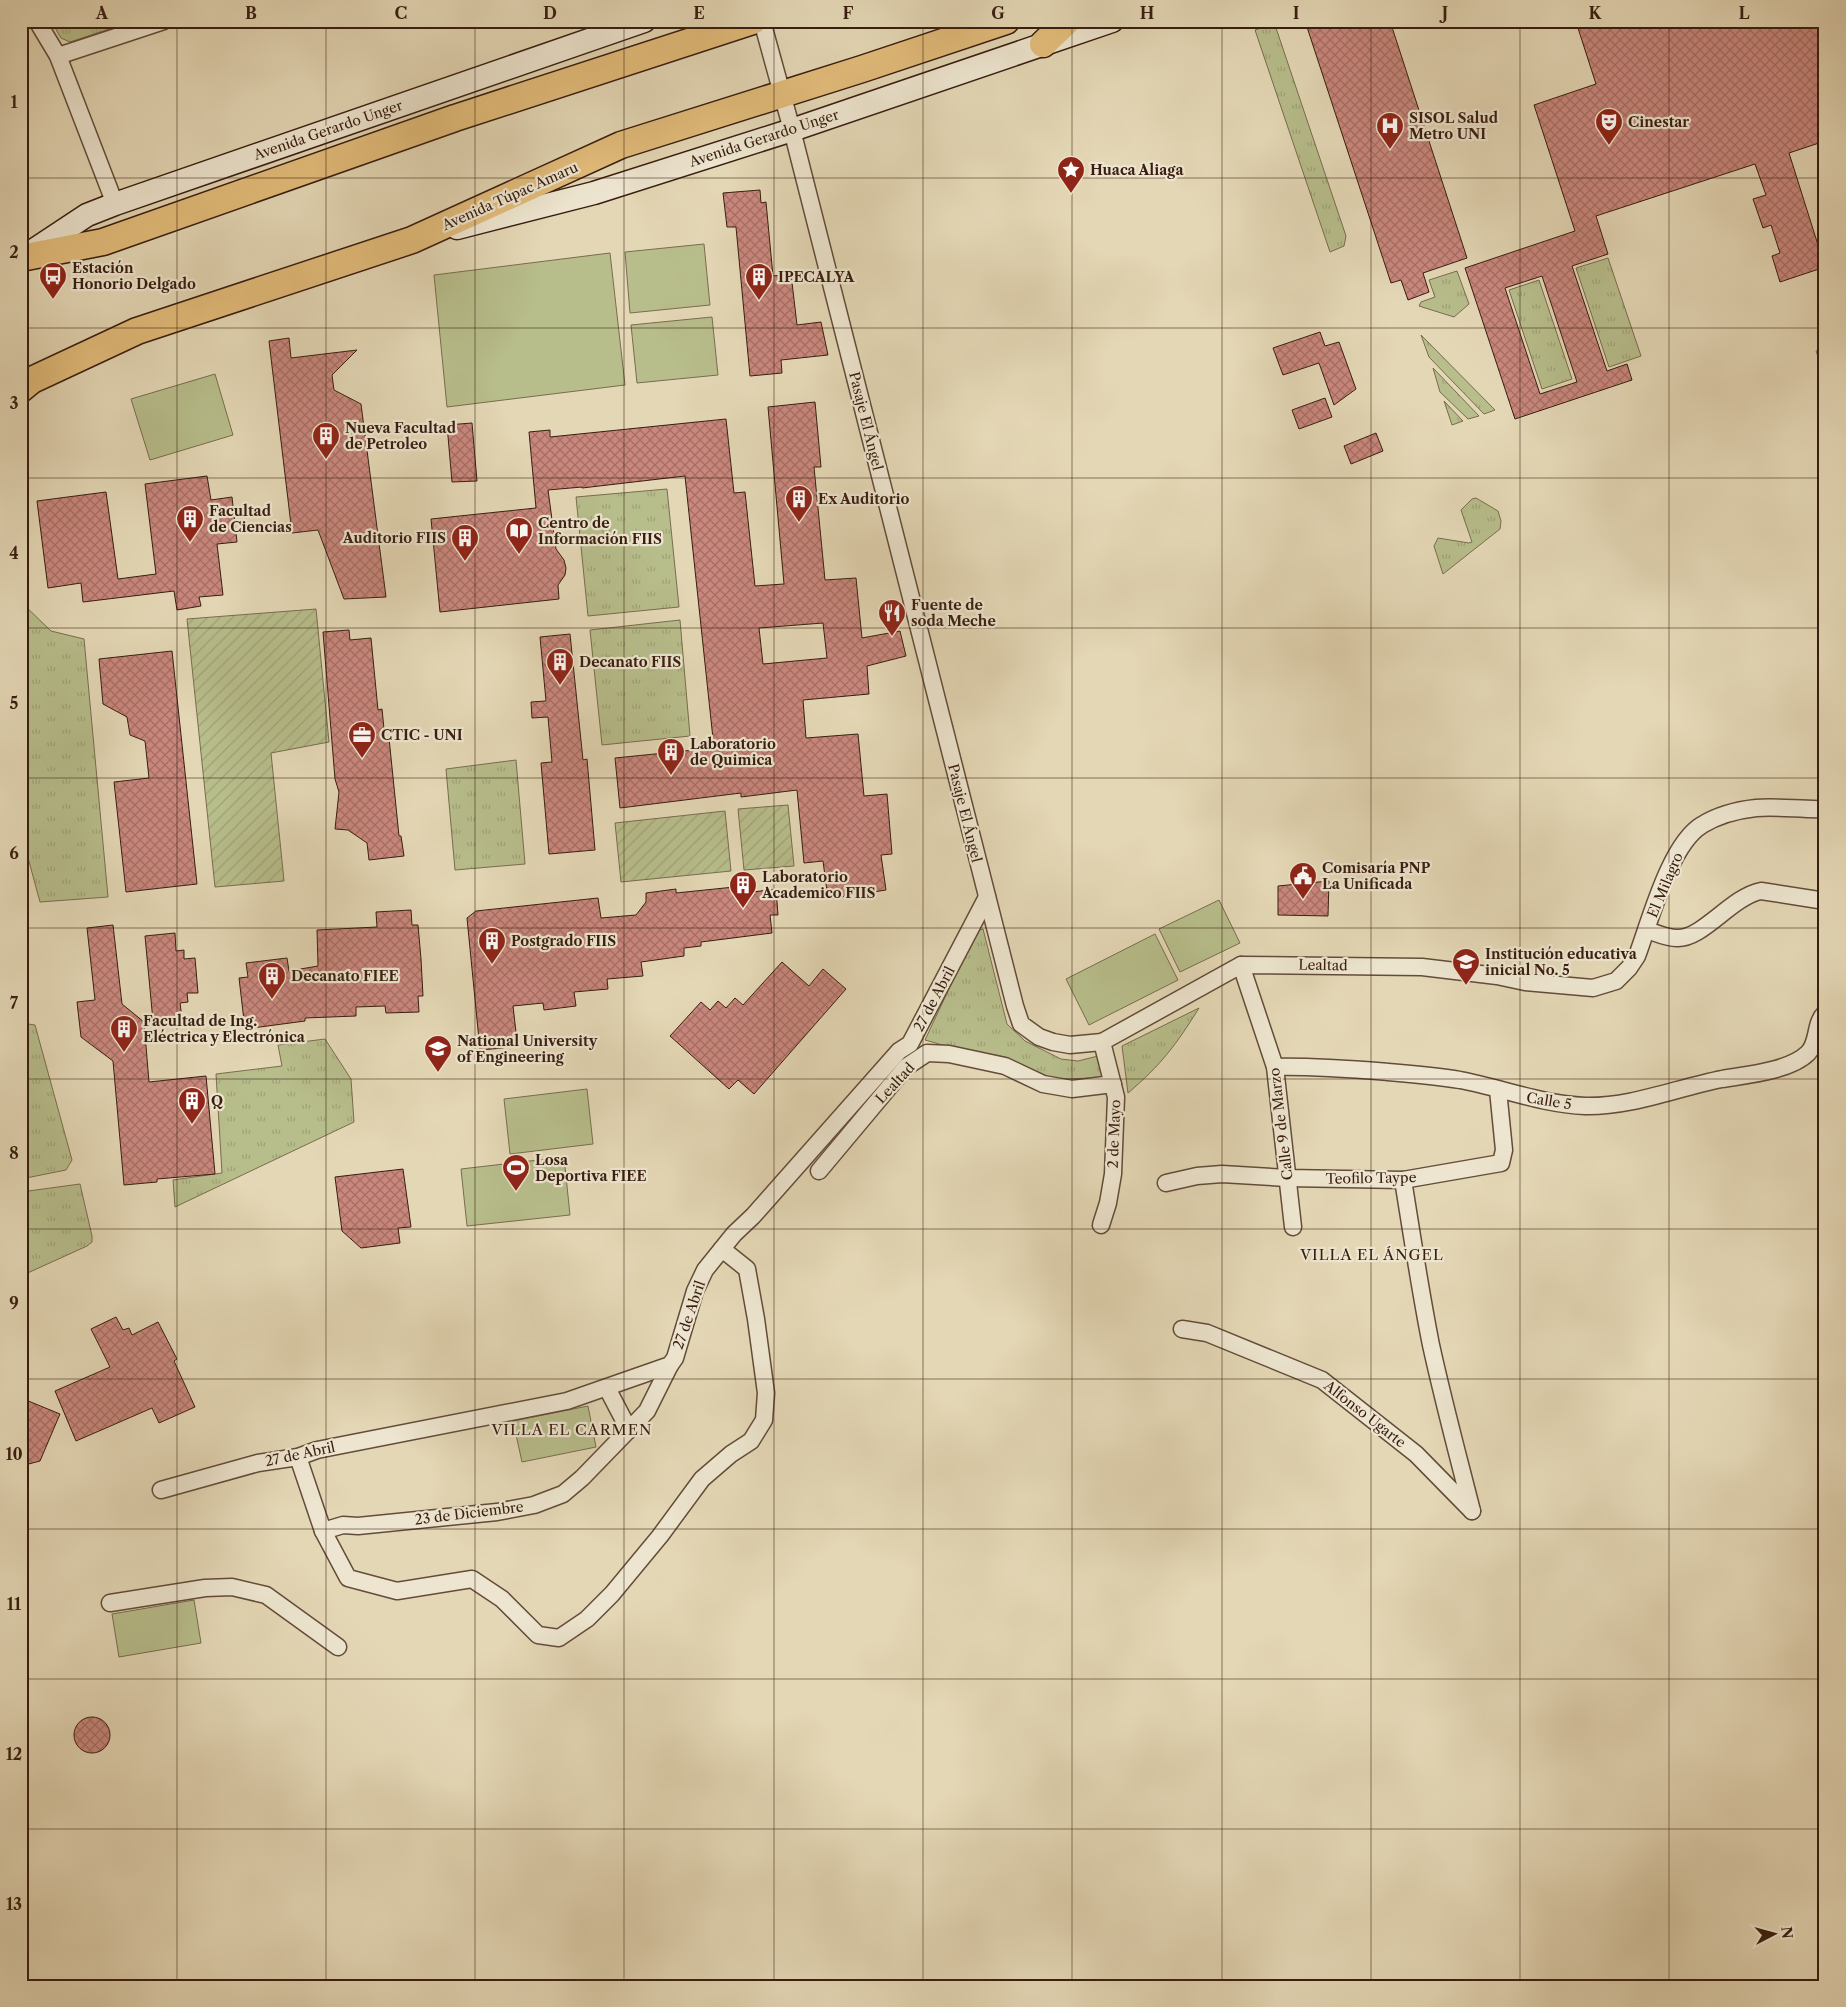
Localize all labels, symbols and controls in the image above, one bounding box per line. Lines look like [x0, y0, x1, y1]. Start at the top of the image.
text: A [95, 3, 109, 23]
text: B [245, 3, 257, 23]
text: C [395, 3, 407, 23]
text: D [543, 3, 557, 23]
text: E [693, 3, 705, 23]
text: F [843, 3, 854, 23]
text: G [991, 3, 1005, 23]
text: H [1140, 3, 1154, 23]
text: I [1293, 3, 1300, 23]
text: J [1439, 3, 1448, 23]
text: K [1589, 3, 1603, 23]
text: L [1738, 3, 1750, 23]
text: 1 [10, 92, 18, 112]
street label: Avenida Gerardo Unger [250, 96, 405, 164]
street label: Avenida Gerardo Unger [686, 105, 841, 171]
theatre icon: Cinestar [1594, 107, 1624, 146]
place label: SISOL Salud Metro UNI [1409, 109, 1499, 143]
hospital icon: SISOL Salud Metro UNI [1375, 111, 1405, 150]
place label: Cinestar [1628, 113, 1689, 131]
place icon: Huaca Aliaga [1056, 155, 1086, 194]
street label: Avenida Túpac Amaru [438, 158, 581, 235]
place label: Huaca Aliaga [1090, 161, 1184, 179]
text: 2 [9, 242, 19, 262]
place label: Estación Honorio Delgado [72, 259, 196, 293]
bus stop icon: Estación Honorio Delgado [38, 261, 68, 300]
building icon: IPECALYA [744, 262, 774, 301]
place label: IPECALYA [778, 268, 855, 286]
street label: Pasaje El Ángel [845, 370, 887, 472]
text: 3 [9, 393, 19, 413]
place label: Nueva Facultad de Petroleo [345, 419, 457, 453]
building icon: Nueva Facultad de Petroleo [311, 421, 341, 460]
building icon: Ex Auditorio [784, 484, 814, 523]
place label: Ex Auditorio [818, 490, 910, 508]
place label: Facultad de Ciencias [209, 502, 292, 536]
building icon: Facultad de Ciencias [175, 504, 205, 543]
place label: Centro de Información FIIS [538, 514, 662, 548]
library icon: Centro de Información FIIS [504, 516, 534, 555]
building icon: Auditorio FIIS [450, 523, 480, 562]
place label: Auditorio FIIS [342, 529, 446, 547]
text: 4 [9, 543, 19, 563]
place label: Fuente de soda Meche [911, 596, 996, 630]
restaurant icon: Fuente de soda Meche [877, 598, 907, 637]
building icon: Decanato FIIS [545, 647, 575, 686]
place label: Decanato FIIS [579, 653, 681, 671]
text: 5 [10, 693, 19, 713]
office icon: CTIC - UNI [347, 720, 377, 759]
place label: CTIC - UNI [381, 726, 463, 744]
place label: Laboratorio de Quimica [690, 735, 776, 769]
building icon: Laboratorio de Quimica [656, 737, 686, 776]
street label: Pasaje El Ángel [944, 762, 986, 864]
text: 6 [9, 843, 19, 863]
street label: El Milagro [1643, 850, 1687, 920]
place label: Comisaría PNP La Unificada [1322, 859, 1431, 893]
public building icon: Comisaría PNP La Unificada [1288, 861, 1318, 900]
place label: Laboratorio Academico FIIS [761, 868, 875, 902]
building icon: Laboratorio Academico FIIS [728, 870, 758, 909]
building icon: Postgrado FIIS [477, 926, 507, 965]
place label: Postgrado FIIS [511, 932, 616, 950]
place label: Institución educativa inicial No. 5 [1485, 945, 1638, 979]
school or university icon: Institución educativa inicial No. 5 [1451, 947, 1481, 986]
street label: Lealtad [1298, 956, 1348, 974]
building icon: Decanato FIEE [257, 961, 287, 1000]
street label: 27 de Abril [909, 963, 959, 1035]
place label: Decanato FIEE [291, 967, 399, 985]
text: 7 [10, 993, 19, 1013]
place label: Facultad de Ing. Eléctrica y Electrónica [143, 1012, 306, 1046]
building icon: Facultad de Ing. Eléctrica y Electrónica [109, 1014, 139, 1053]
place label: National University of Engineering [457, 1032, 598, 1066]
school or university icon: National University of Engineering [423, 1034, 453, 1073]
street label: Lealtad [872, 1058, 919, 1107]
street label: Calle 9 de Marzo [1265, 1067, 1297, 1181]
building icon: Q [177, 1086, 207, 1125]
street label: Calle 5 [1525, 1089, 1573, 1113]
place label: Q [211, 1092, 223, 1110]
street label: 2 de Mayo [1104, 1099, 1124, 1169]
text: 8 [9, 1143, 19, 1163]
place label: Losa Deportiva FIEE [535, 1151, 647, 1185]
sports icon: Losa Deportiva FIEE [501, 1153, 531, 1192]
street label: Teofilo Taype [1325, 1168, 1417, 1188]
district label: VILLA EL ÁNGEL [1299, 1245, 1444, 1264]
street label: 27 de Abril [669, 1278, 709, 1352]
text: 9 [9, 1293, 19, 1313]
street label: Alfonso Ugarte [1320, 1376, 1410, 1452]
district label: VILLA EL CARMEN [491, 1420, 652, 1439]
street label: 27 de Abril [263, 1438, 337, 1470]
text: 10 [5, 1444, 23, 1464]
street label: 23 de Diciembre [413, 1497, 525, 1529]
text: 11 [7, 1594, 22, 1614]
text: 12 [6, 1744, 22, 1764]
text: 13 [6, 1894, 22, 1914]
north arrow [1748, 1910, 1798, 1960]
text: N [1777, 1926, 1797, 1940]

